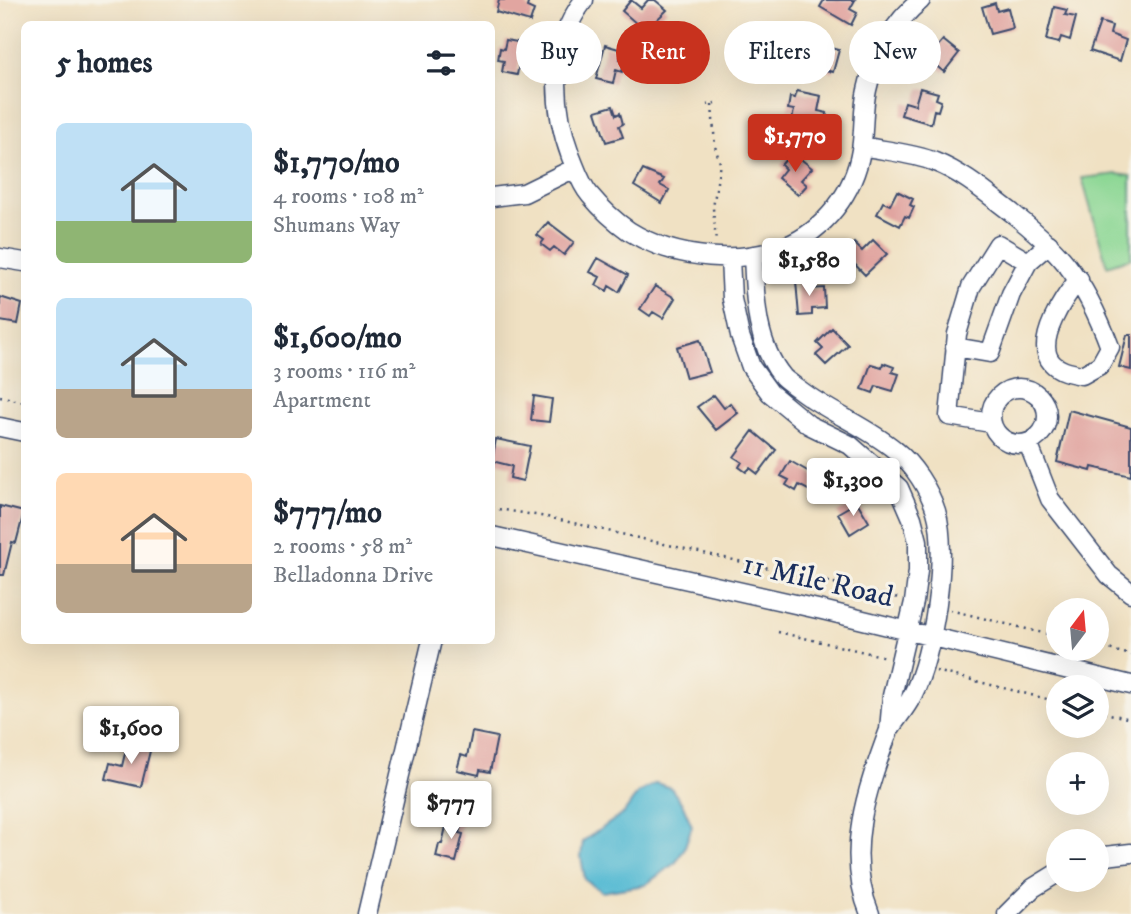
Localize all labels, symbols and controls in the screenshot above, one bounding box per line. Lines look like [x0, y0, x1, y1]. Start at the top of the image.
chip: Buy [516, 21, 602, 84]
chip: Rent [616, 21, 710, 84]
chip: Filters [724, 21, 835, 84]
chip: New [849, 21, 941, 84]
icon: filters [422, 44, 460, 82]
text: 5 homes [56, 45, 152, 82]
pin: $1,770 [738, 114, 852, 174]
text: $1,770 [764, 122, 826, 151]
text: $1,770/mo [273, 145, 400, 182]
icon: home [112, 151, 196, 235]
text: 4 rooms · 108 m² [273, 182, 424, 211]
text: Shumans Way [273, 211, 400, 240]
pin: $1,580 [752, 238, 866, 298]
text: $1,580 [778, 246, 840, 275]
text: $1,600/mo [273, 320, 402, 357]
icon: home [112, 326, 196, 410]
text: 3 rooms · 116 m² [273, 357, 416, 386]
text: Apartment [273, 386, 371, 415]
pin: $1,300 [796, 458, 910, 518]
text: $1,300 [823, 466, 883, 495]
text: $777/mo [273, 495, 382, 532]
icon: home [112, 501, 196, 585]
text: 2 rooms · 58 m² [273, 532, 412, 561]
street label: 11 Mile Road [739, 546, 897, 616]
text: Belladonna Drive [273, 561, 433, 590]
north arrow [1046, 598, 1110, 662]
map controls [1046, 598, 1109, 892]
button: layers [1046, 675, 1109, 738]
pin: $1,600 [74, 706, 188, 766]
text: $1,600 [99, 714, 163, 743]
button: + [1046, 752, 1109, 815]
pin: $777 [410, 782, 492, 841]
text: $777 [427, 789, 475, 818]
button: − [1046, 829, 1109, 892]

